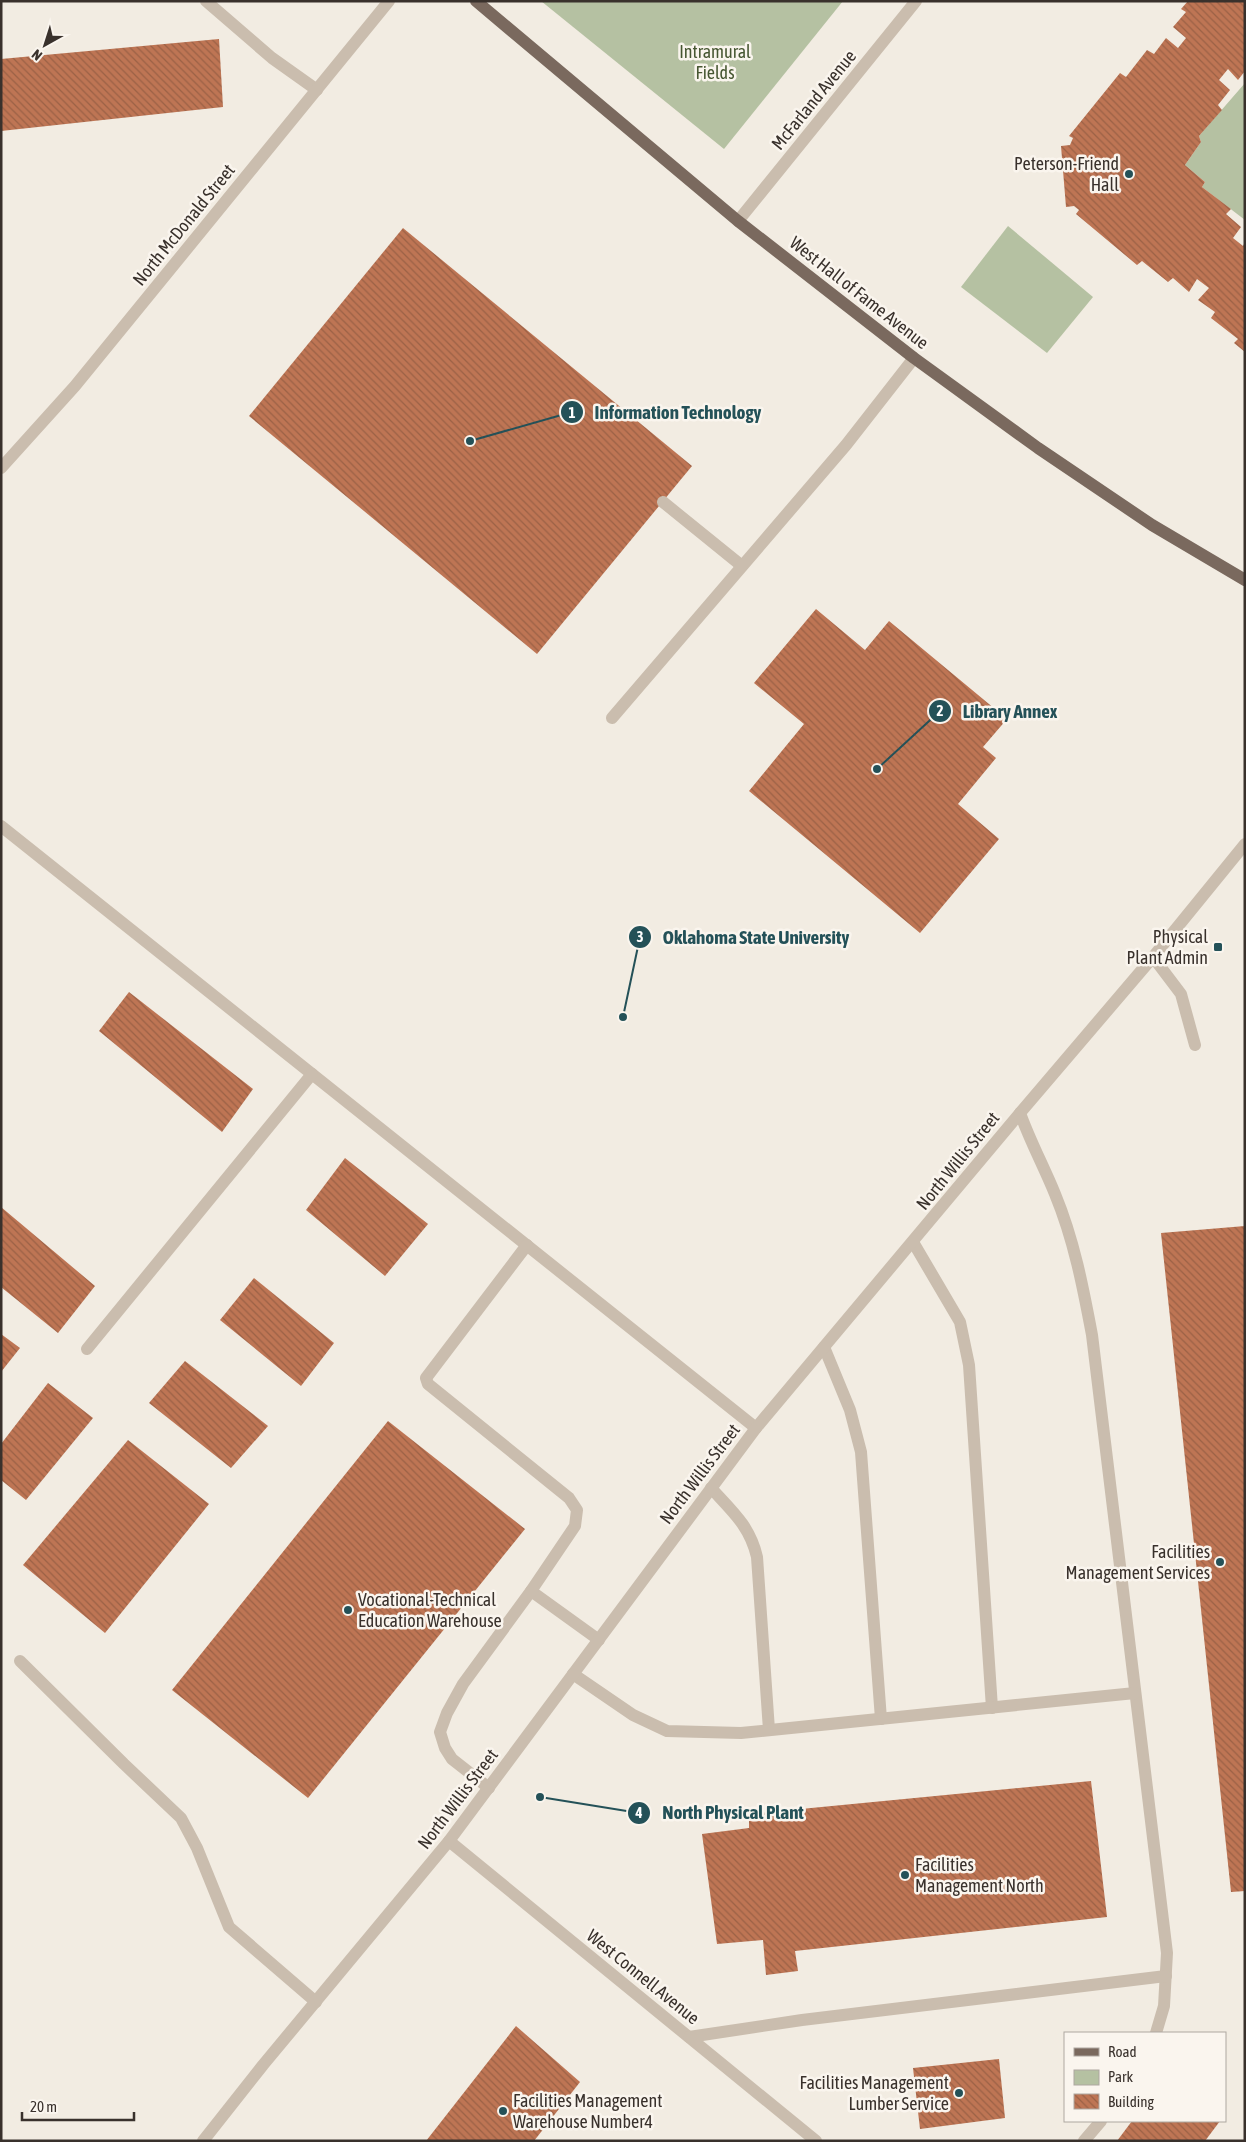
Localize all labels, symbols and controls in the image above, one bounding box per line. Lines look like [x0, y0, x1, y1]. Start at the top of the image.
north arrow [20, 20, 70, 70]
park label: Intramural Fields [679, 41, 751, 83]
text: N [29, 46, 45, 64]
street label: McFarland Avenue [767, 46, 860, 154]
place label: Peterson-Friend Hall [1014, 153, 1119, 195]
street label: North McDonald Street [128, 160, 239, 290]
marker: Peterson-Friend Hall [1123, 168, 1135, 180]
street label: West Hall of Fame Avenue [786, 232, 933, 353]
callout: Information Technology [560, 395, 772, 429]
text: Information Technology [595, 401, 762, 423]
text: 1 [568, 404, 576, 421]
callout: Library Annex [927, 694, 1067, 728]
text: Library Annex [963, 700, 1058, 722]
text: 2 [936, 702, 944, 719]
callout: Oklahoma State University [628, 920, 859, 954]
text: Oklahoma State University [663, 926, 849, 948]
place label: Physical Plant Admin [1126, 926, 1208, 968]
text: 3 [636, 928, 644, 945]
marker: Physical Plant Admin [1212, 941, 1224, 953]
street label: North Willis Street [912, 1108, 1003, 1214]
street label: North Willis Street [655, 1420, 744, 1528]
place label: Facilities Management Services [1066, 1541, 1210, 1583]
marker: Facilities Management Services [1214, 1556, 1226, 1568]
place label: Vocational-Technical Education Warehouse [358, 1589, 502, 1631]
marker: Vocational-Technical Education Warehouse [342, 1604, 354, 1616]
street label: North Willis Street [413, 1745, 502, 1853]
callout: North Physical Plant [627, 1796, 813, 1830]
text: North Physical Plant [662, 1801, 804, 1823]
text: 4 [634, 1804, 643, 1821]
place label: Facilities Management North [915, 1854, 1044, 1896]
marker: Facilities Management North [899, 1869, 911, 1881]
street label: West Connell Avenue [583, 1925, 704, 2028]
legend [1064, 2032, 1226, 2122]
text: Road [1108, 2043, 1137, 2060]
text: Park [1108, 2068, 1133, 2085]
place label: Facilities Management Lumber Service [800, 2072, 949, 2114]
marker: Facilities Management Lumber Service [953, 2087, 965, 2099]
scale bar [22, 2090, 135, 2122]
place label: Facilities Management Warehouse Number4 [513, 2090, 662, 2132]
text: Building [1108, 2093, 1154, 2110]
text: 20 m [30, 2098, 57, 2115]
marker: Facilities Management Warehouse Number4 [497, 2105, 509, 2117]

